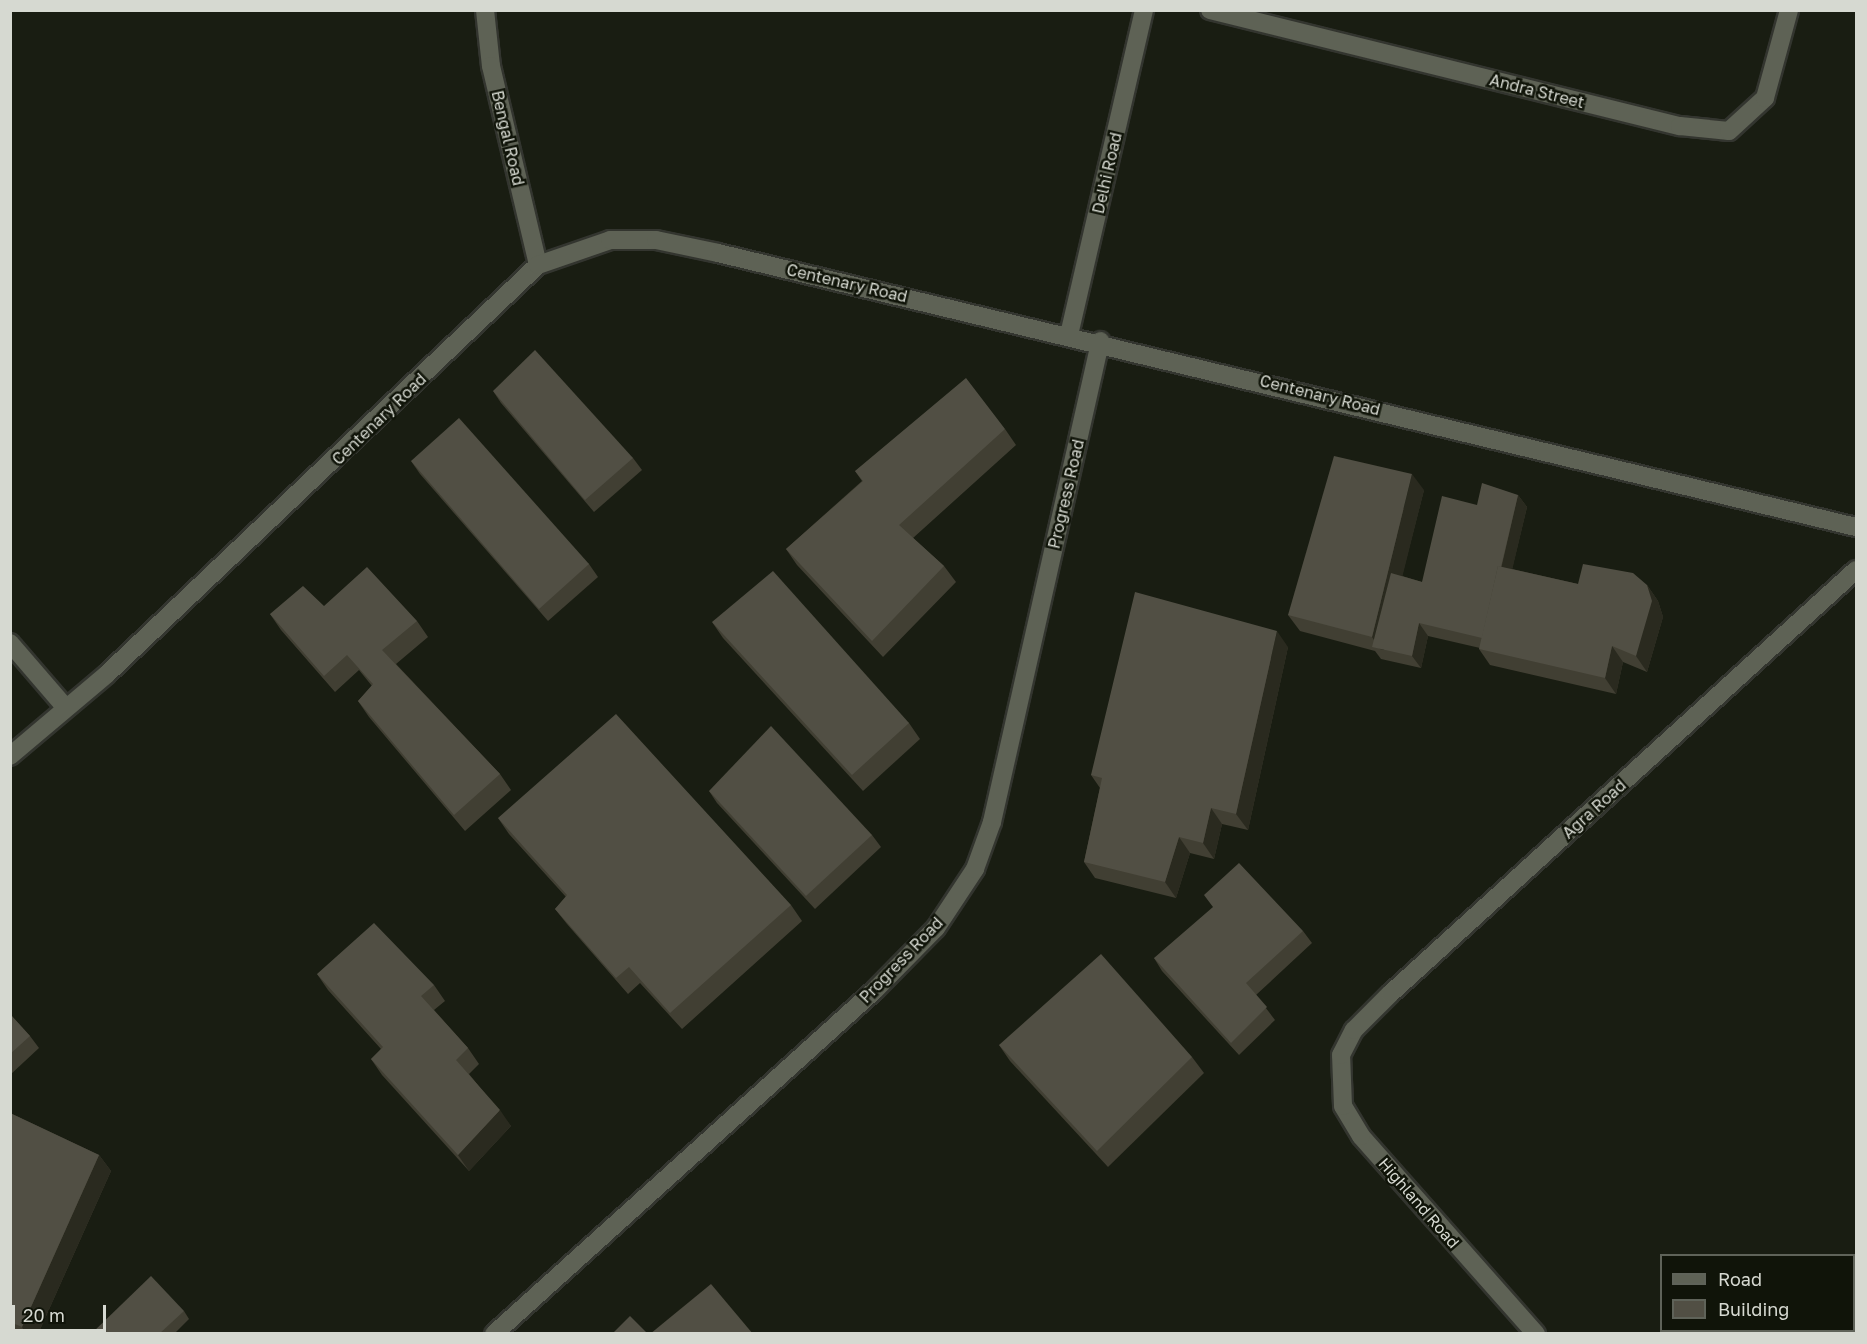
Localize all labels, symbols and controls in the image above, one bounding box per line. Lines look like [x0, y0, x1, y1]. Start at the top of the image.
street label: Andra Street [1488, 70, 1586, 112]
street label: Bengal Road [488, 89, 528, 187]
street label: Delhi Road [1088, 130, 1126, 216]
street label: Centenary Road [785, 260, 909, 306]
street label: Centenary Road [328, 369, 430, 469]
street label: Centenary Road [1258, 371, 1382, 419]
street label: Progress Road [1044, 438, 1088, 550]
street label: Agra Road [1558, 776, 1630, 842]
street label: Progress Road [855, 913, 947, 1007]
street label: Highland Road [1375, 1154, 1463, 1252]
legend [1660, 1254, 1855, 1332]
text: Road [1718, 1268, 1762, 1290]
scale bar [15, 1293, 110, 1331]
text: Building [1718, 1298, 1789, 1320]
text: 20 m [23, 1304, 65, 1326]

